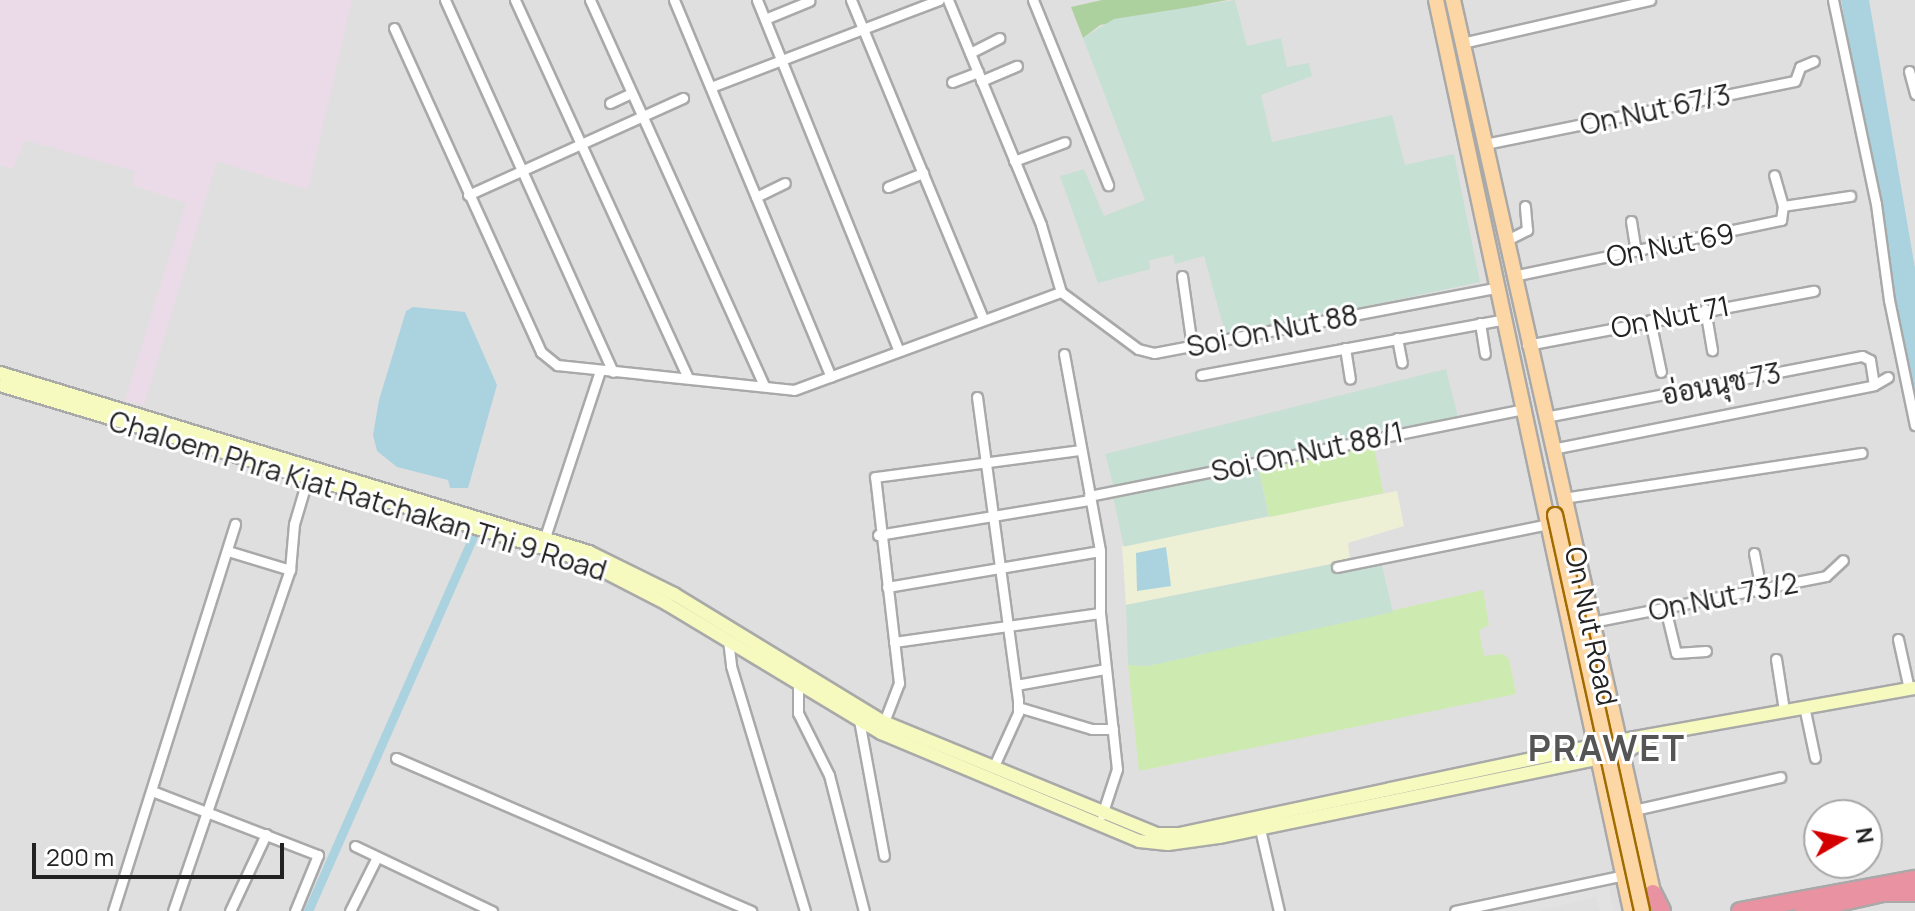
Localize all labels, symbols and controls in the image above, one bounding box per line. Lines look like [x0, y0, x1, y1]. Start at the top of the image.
street label: On Nut 67/3 [1577, 77, 1733, 141]
street label: On Nut 69 [1603, 215, 1737, 273]
street label: On Nut 71 [1608, 288, 1732, 344]
street label: Soi On Nut 88 [1184, 297, 1360, 363]
street label: อ่อนนุช 73 [1659, 355, 1783, 411]
street label: Chaloem Phra Kiat Ratchakan Thi 9 Road [105, 403, 611, 587]
street label: Soi On Nut 88/1 [1208, 414, 1406, 488]
street label: On Nut Road [1559, 544, 1625, 708]
street label: On Nut 73/2 [1645, 565, 1801, 627]
district label: PRAWET [1528, 726, 1686, 770]
north arrow [1803, 799, 1883, 879]
text: N [1849, 825, 1881, 846]
scale bar [36, 827, 288, 877]
text: 200 m [46, 840, 114, 873]

